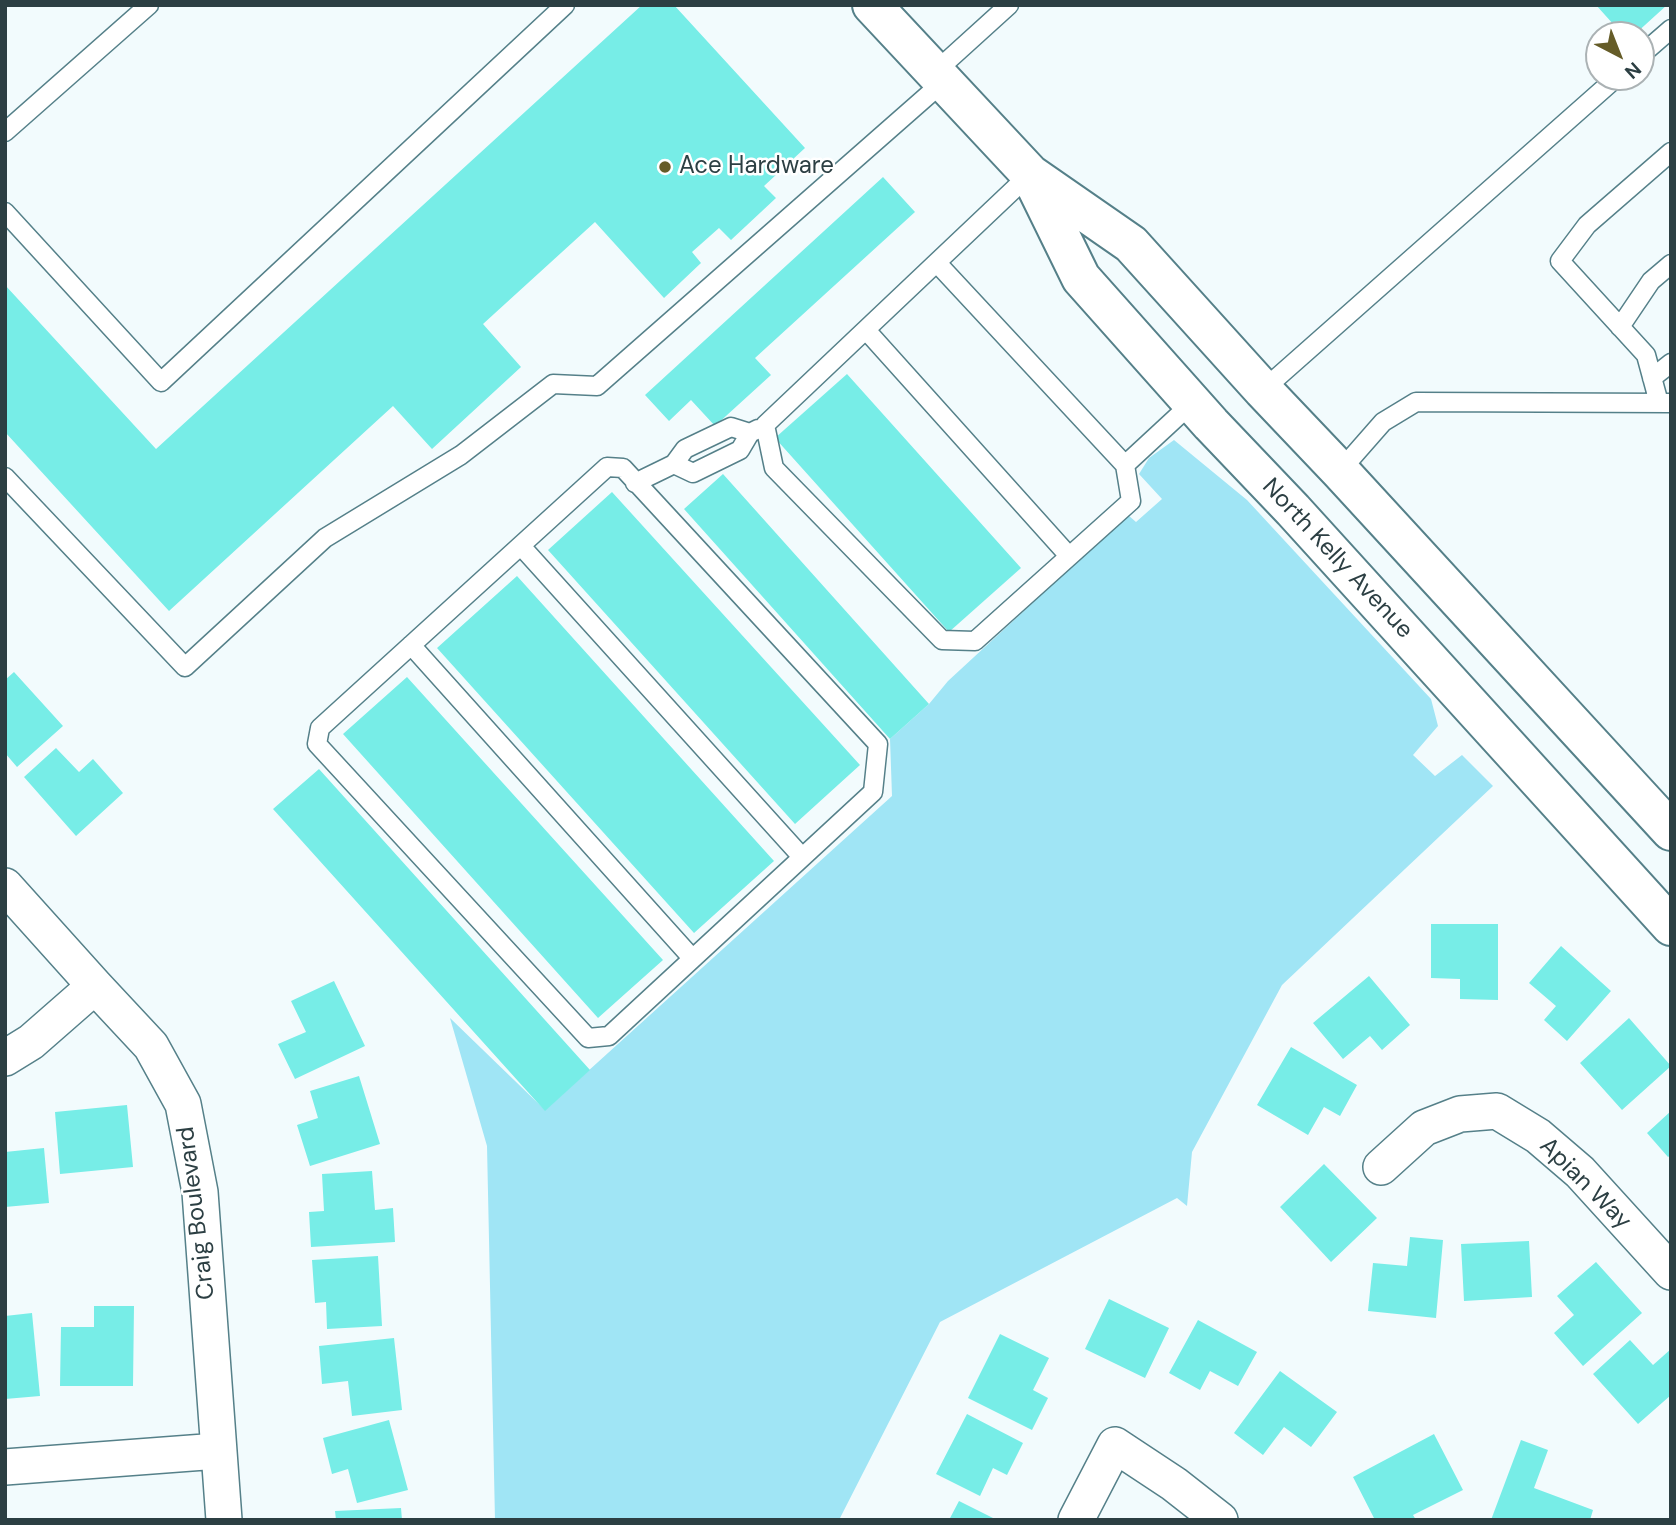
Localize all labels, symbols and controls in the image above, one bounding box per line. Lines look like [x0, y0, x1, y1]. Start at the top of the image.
north arrow [1585, 21, 1655, 91]
text: N [1620, 57, 1647, 84]
place label: Ace Hardware [679, 153, 834, 181]
marker: Ace Hardware [657, 159, 673, 175]
street label: North Kelly Avenue [1255, 473, 1419, 645]
street label: Craig Boulevard [172, 1125, 222, 1301]
street label: Apian Way [1533, 1132, 1637, 1236]

